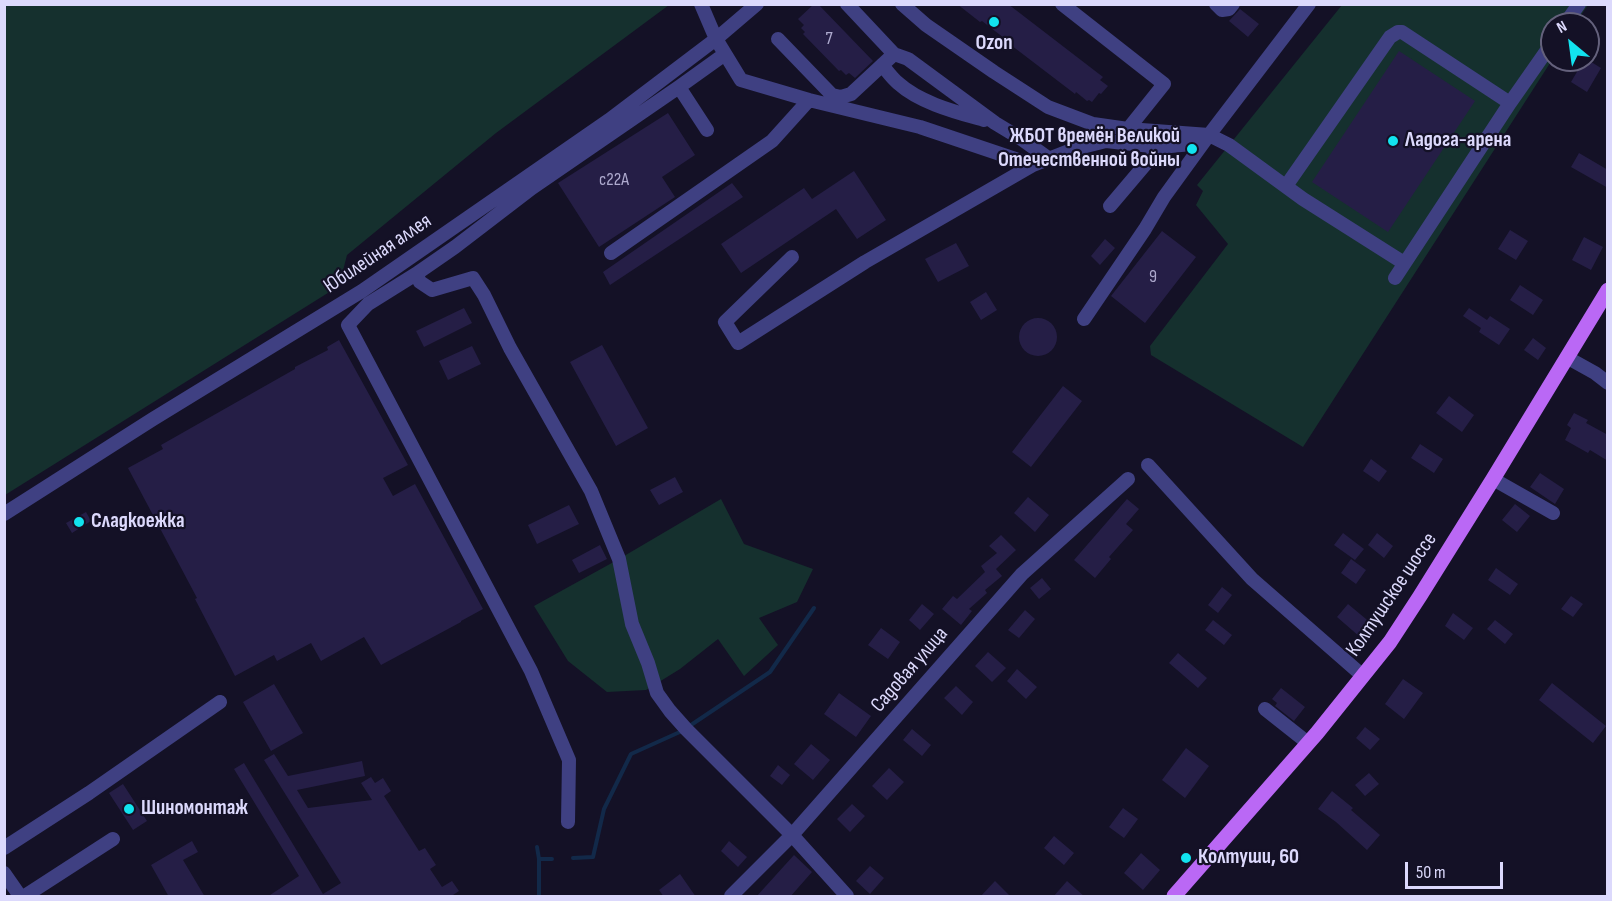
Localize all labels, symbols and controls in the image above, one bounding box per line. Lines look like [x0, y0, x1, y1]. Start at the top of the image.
north arrow [1540, 12, 1600, 72]
marker: Ozon [987, 15, 1001, 29]
text: N [1554, 17, 1570, 38]
house number: 7 [825, 28, 833, 50]
place label: Ozon [975, 31, 1013, 57]
place label: ЖБОТ времён Великой Отечественной войны [998, 124, 1180, 174]
place label: Ладога-арена [1405, 128, 1511, 154]
marker: Ладога-арена [1386, 134, 1400, 148]
marker: ЖБОТ времён Великой Отечественной войны [1185, 142, 1199, 156]
house number: с22А [599, 169, 629, 191]
street label: Юбилейная аллея [319, 209, 437, 299]
house number: 9 [1149, 266, 1157, 288]
place label: Сладкоежка [91, 509, 185, 535]
marker: Сладкоежка [72, 515, 86, 529]
street label: Колтушское шоссе [1341, 528, 1443, 662]
street label: Садовая улица [866, 622, 954, 718]
place label: Шиномонтаж [141, 796, 248, 822]
marker: Шиномонтаж [122, 802, 136, 816]
place label: Колтуши, 60 [1198, 845, 1299, 871]
scale bar [1408, 850, 1506, 888]
marker: Колтуши, 60 [1179, 851, 1193, 865]
text: 50 m [1416, 862, 1446, 883]

